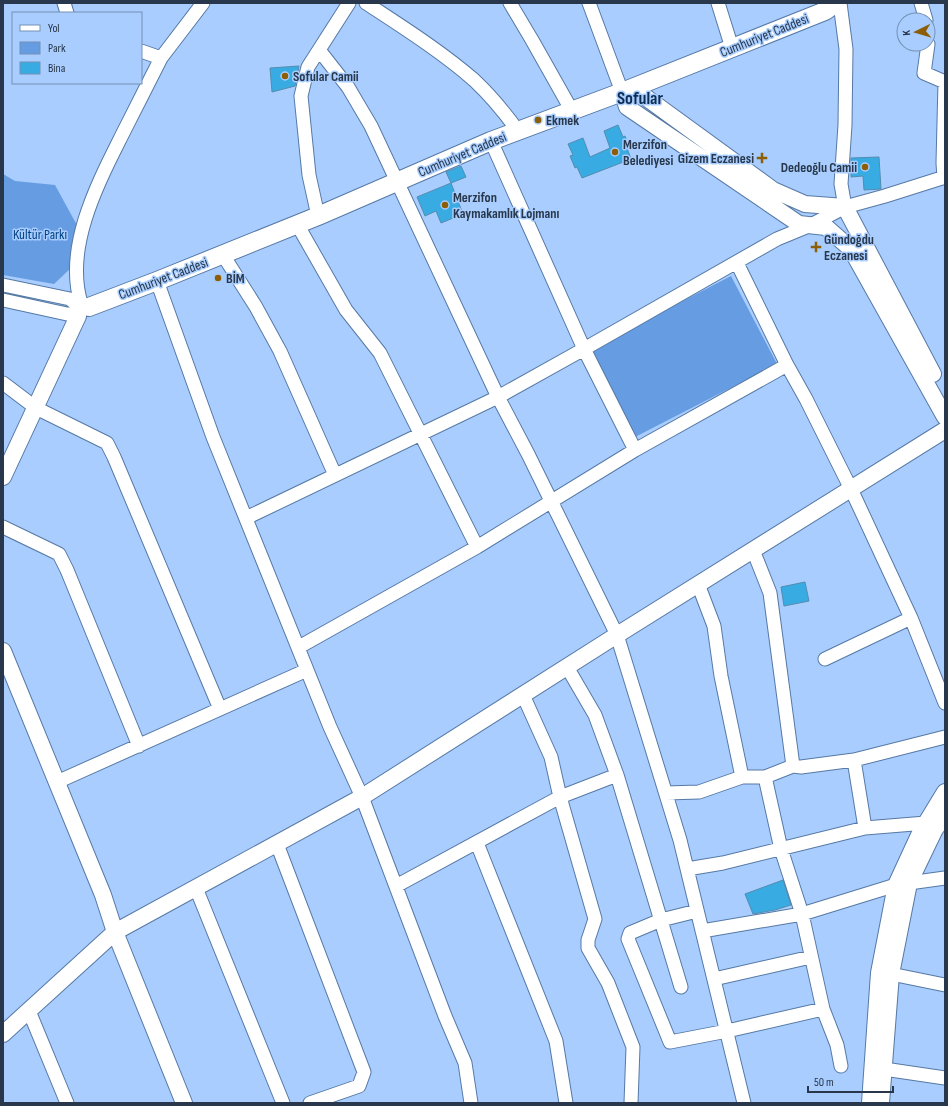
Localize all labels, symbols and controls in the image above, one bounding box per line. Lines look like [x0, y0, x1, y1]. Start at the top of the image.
street label: Cumhuriyet Caddesi [717, 10, 811, 61]
legend [12, 12, 142, 84]
north arrow [896, 12, 936, 52]
text: Yol [48, 21, 60, 36]
text: K [900, 29, 913, 36]
text: Park [48, 41, 66, 56]
text: Bina [48, 61, 66, 76]
place label: Sofular Camii [293, 68, 359, 85]
marker: Sofular Camii [280, 71, 290, 81]
district label: Sofular [617, 88, 663, 109]
place label: Ekmek [546, 112, 579, 129]
marker: Ekmek [533, 115, 543, 125]
street label: Cumhuriyet Caddesi [415, 128, 509, 181]
place label: Merzifon Belediyesi [623, 136, 673, 169]
marker: Merzifon Belediyesi [610, 147, 620, 157]
place label: Gizem Eczanesi [678, 150, 754, 167]
marker: Gizem Eczanesi [757, 153, 767, 163]
place label: Dedeoğlu Camii [781, 159, 857, 176]
marker: Dedeoğlu Camii [860, 162, 870, 172]
place label: Merzifon Kaymakamlık Lojmanı [453, 189, 559, 222]
marker: Merzifon Kaymakamlık Lojmanı [440, 200, 450, 210]
park label: Kültür Parkı [13, 226, 67, 243]
place label: Gündoğdu Eczanesi [824, 231, 874, 264]
marker: Gündoğdu Eczanesi [811, 242, 821, 252]
street label: Cumhuriyet Caddesi [116, 254, 210, 303]
place label: BİM [226, 270, 245, 287]
marker: BİM [213, 273, 223, 283]
scale bar [808, 1068, 893, 1094]
text: 50 m [814, 1075, 834, 1090]

